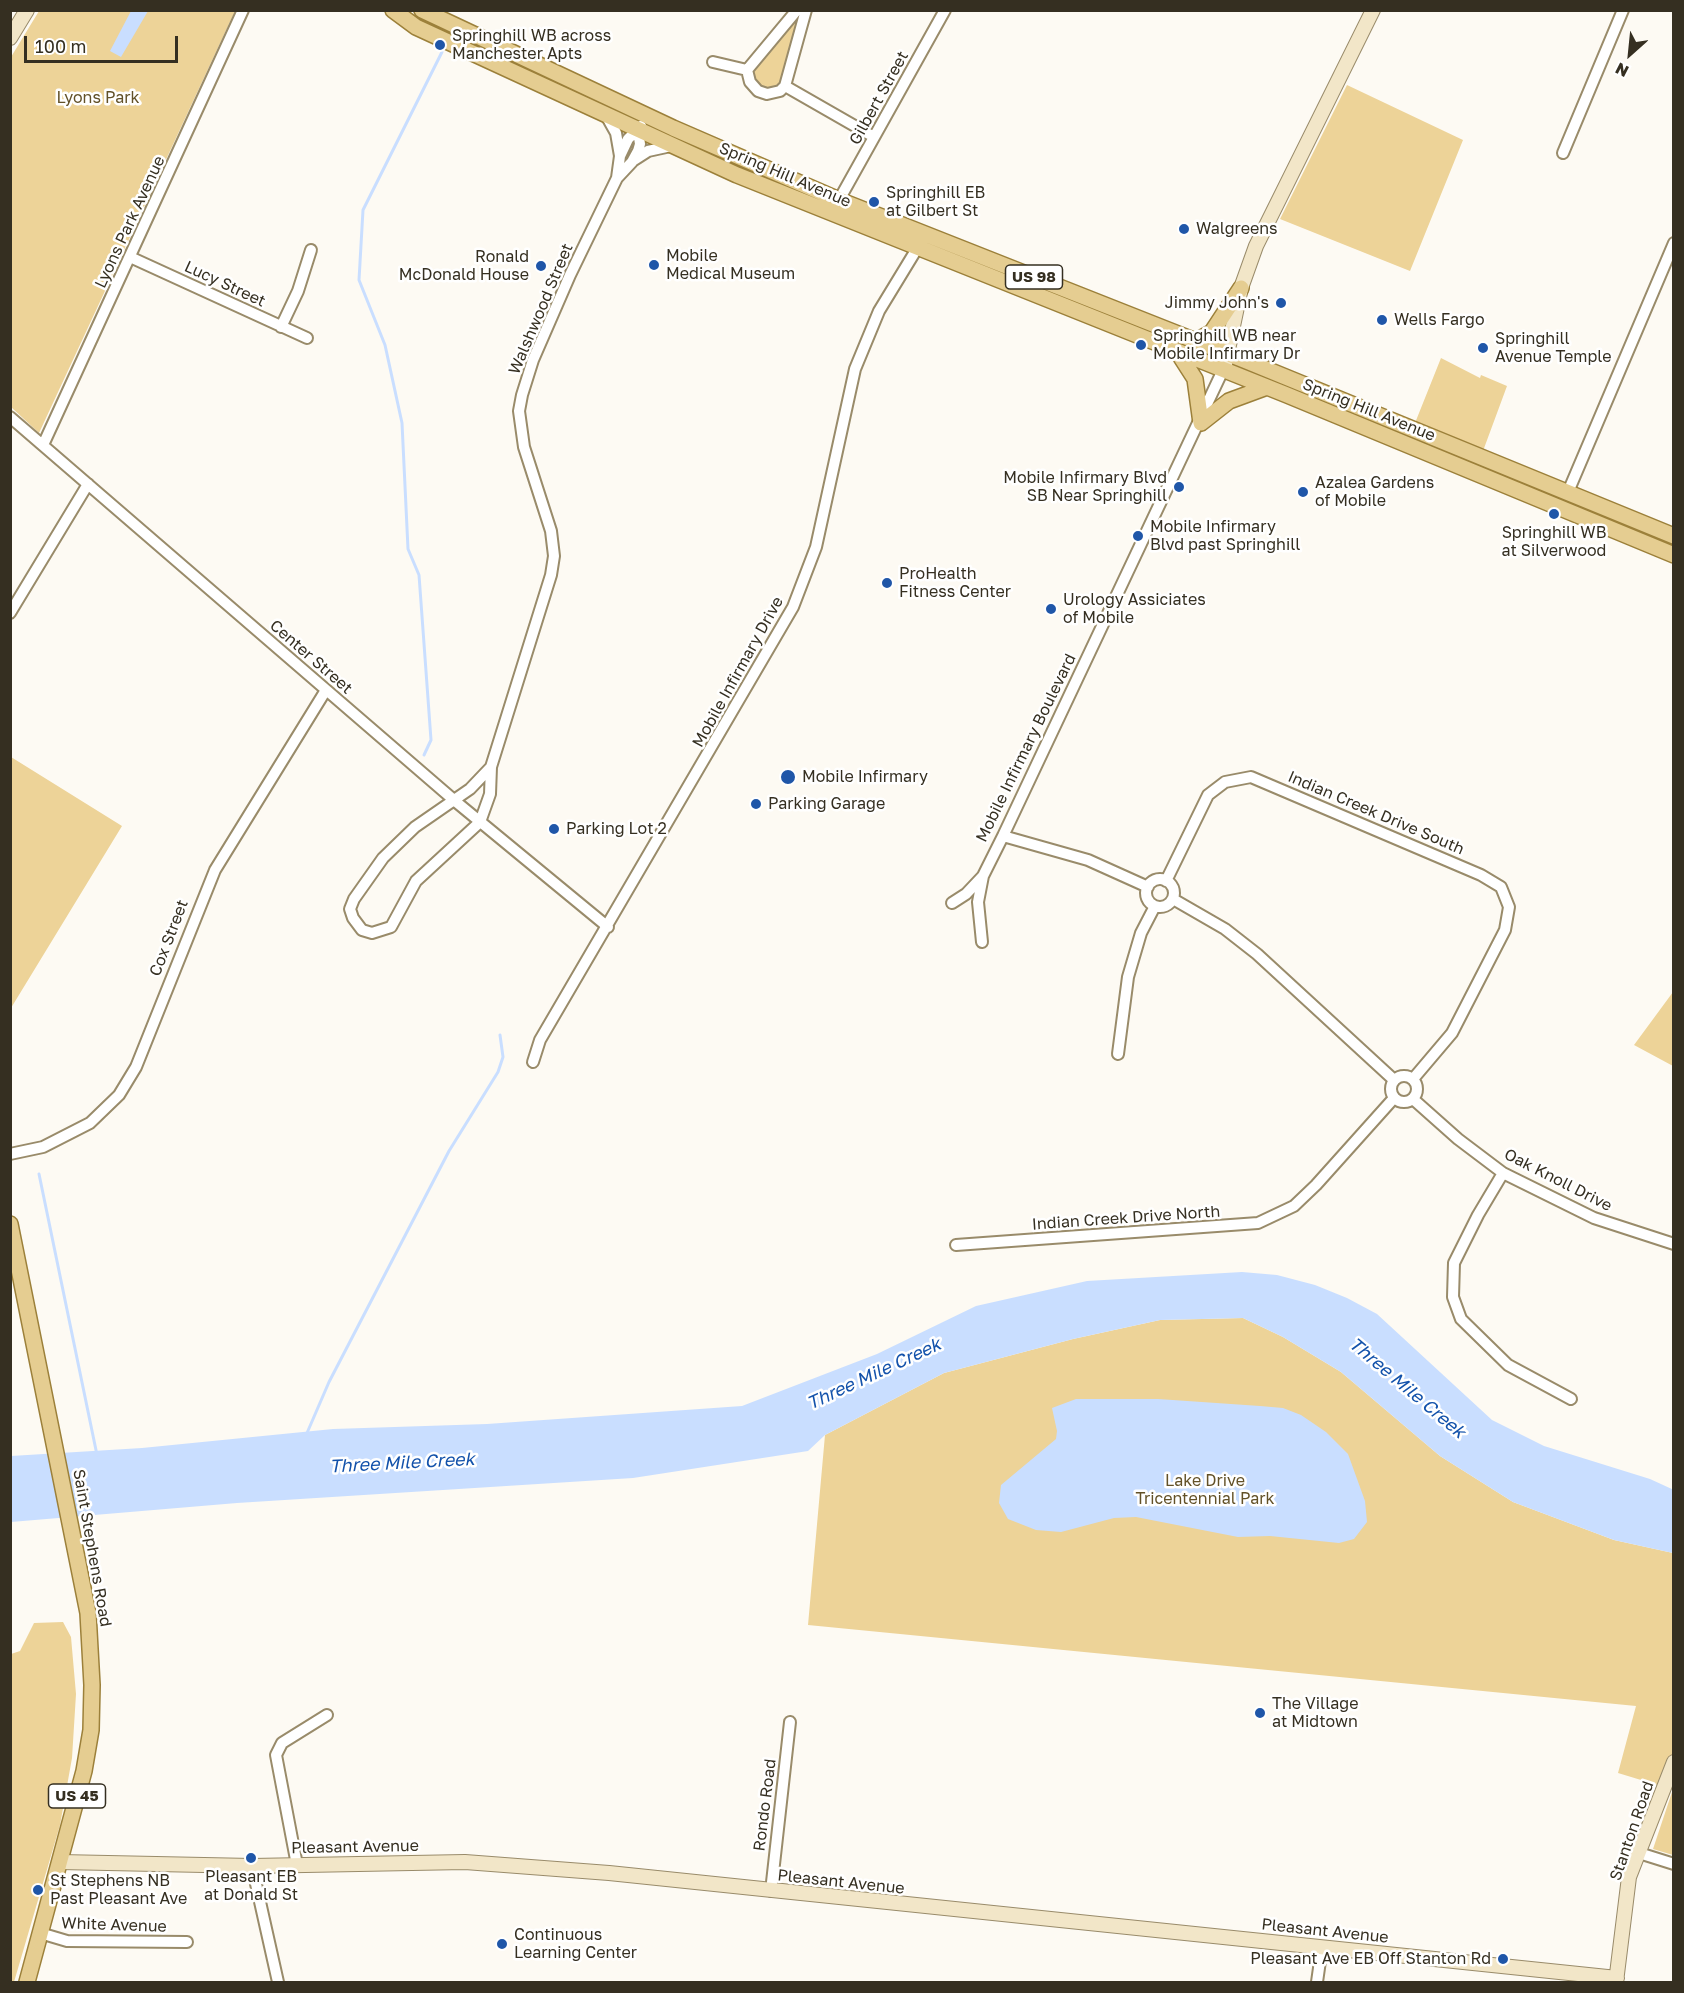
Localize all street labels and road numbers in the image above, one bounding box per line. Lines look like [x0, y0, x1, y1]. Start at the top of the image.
street label: Gilbert Street [845, 48, 913, 148]
street label: Spring Hill Avenue [716, 139, 854, 211]
street label: Lyons Park Avenue [91, 153, 169, 291]
street label: Walshwood Street [505, 241, 577, 377]
street label: Lucy Street [181, 257, 269, 311]
road number: US 98 [1006, 265, 1062, 289]
street label: Spring Hill Avenue [1300, 375, 1438, 445]
street label: Mobile Infirmary Drive [689, 593, 787, 751]
street label: Center Street [266, 616, 356, 698]
street label: Mobile Infirmary Boulevard [972, 651, 1080, 845]
street label: Indian Creek Drive South [1285, 767, 1467, 859]
street label: Cox Street [146, 897, 192, 979]
street label: Oak Knoll Drive [1501, 1145, 1615, 1215]
street label: Indian Creek Drive North [1031, 1202, 1221, 1234]
street label: Saint Stephens Road [69, 1468, 115, 1628]
street label: Rondo Road [750, 1758, 780, 1852]
street label: Stanton Road [1606, 1779, 1658, 1883]
road number: US 45 [48, 1784, 106, 1808]
street label: Pleasant Avenue [291, 1836, 419, 1858]
street label: Pleasant Avenue [776, 1866, 906, 1898]
street label: White Avenue [61, 1914, 167, 1936]
street label: Pleasant Avenue [1260, 1915, 1390, 1947]

